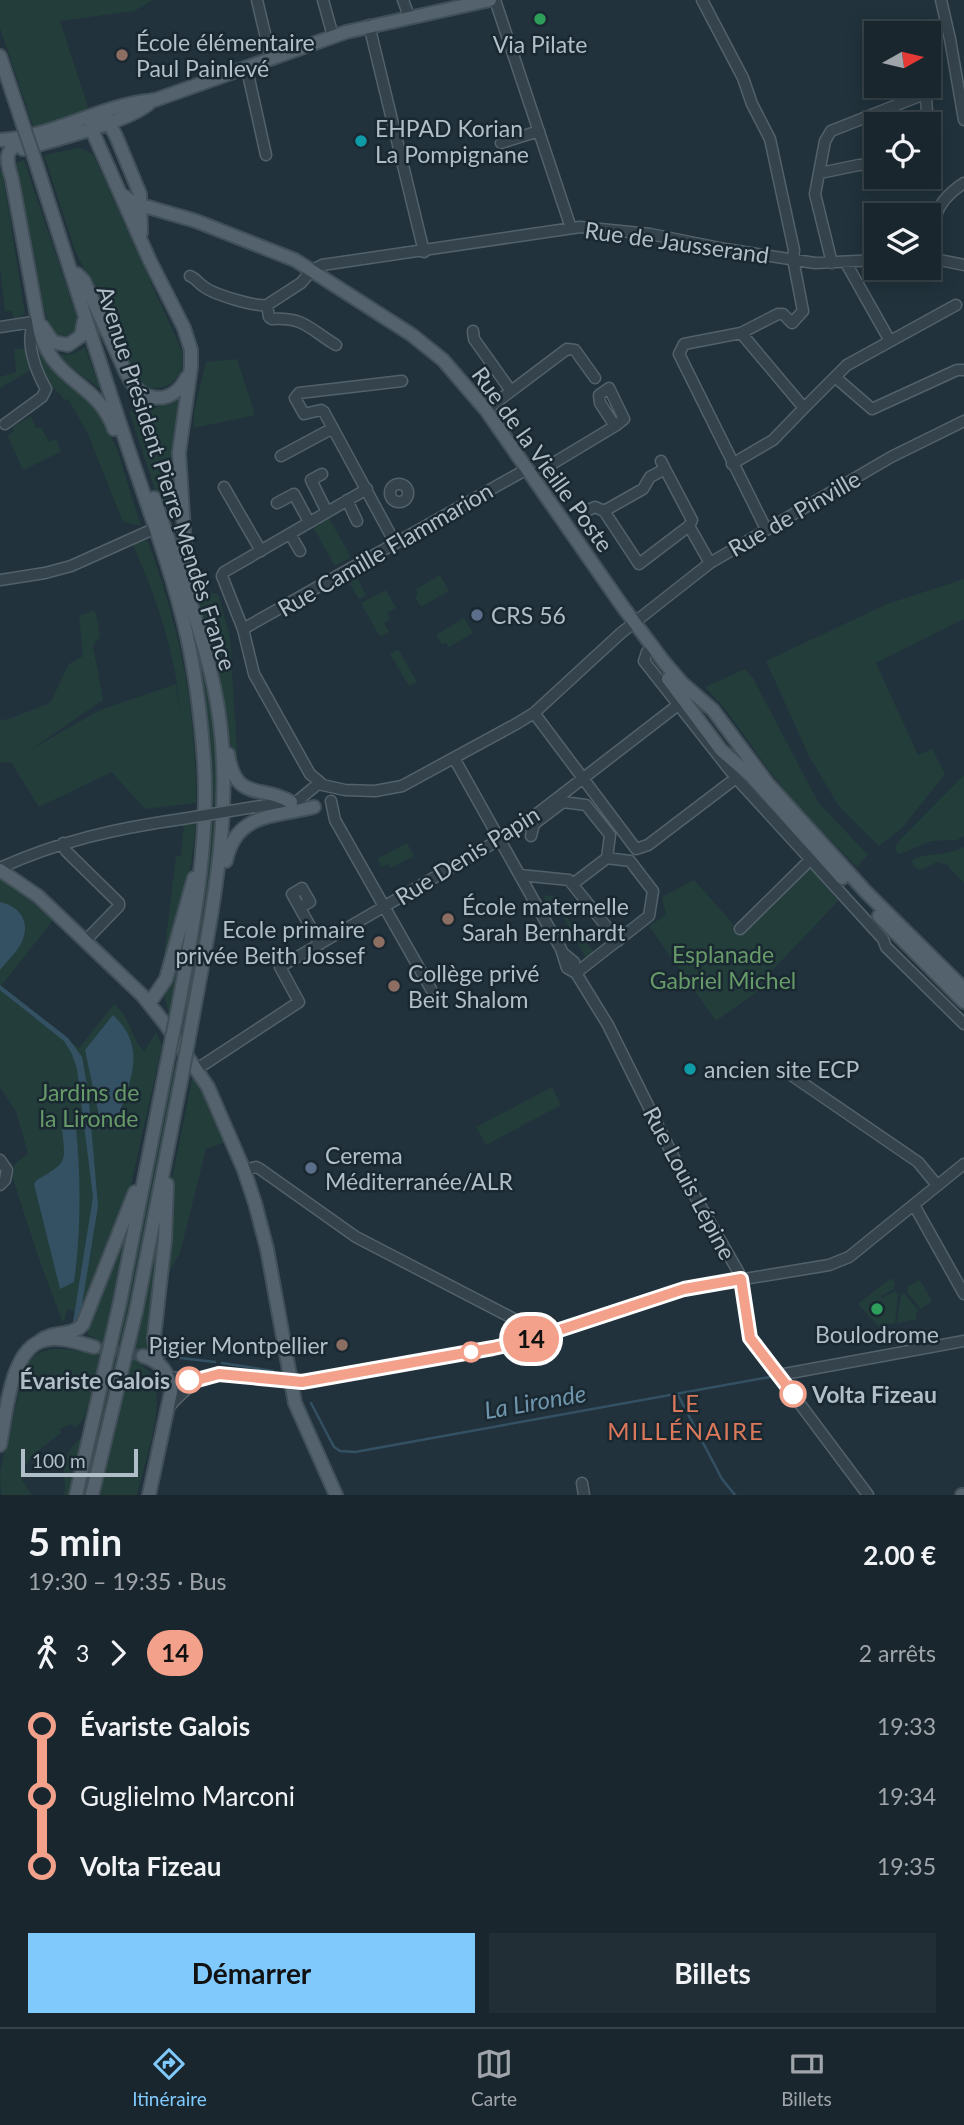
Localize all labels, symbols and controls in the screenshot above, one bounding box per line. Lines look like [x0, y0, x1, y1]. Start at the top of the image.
marker: Via Pilate [532, 11, 548, 27]
north arrow [864, 21, 942, 98]
map controls [864, 21, 941, 280]
place label: École élémentaire Paul Painlevé [136, 28, 315, 82]
place label: Via Pilate [493, 30, 587, 58]
marker: École élémentaire Paul Painlevé [114, 47, 130, 63]
button: locate [864, 112, 941, 189]
place label: EHPAD Korian La Pompignane [375, 114, 529, 168]
marker: EHPAD Korian La Pompignane [353, 133, 369, 149]
button: layers [864, 203, 941, 280]
street label: Rue de Jausserand [583, 215, 771, 269]
street label: Avenue Président Pierre Mendès France [91, 282, 243, 674]
street label: Rue de la Vieille Poste [466, 361, 620, 557]
street label: Rue de Pinville [723, 464, 865, 562]
street label: Rue Camille Flammarion [273, 476, 497, 622]
place label: CRS 56 [491, 601, 566, 629]
marker: CRS 56 [469, 607, 485, 623]
street label: Rue Denis Papin [390, 800, 544, 910]
place label: École maternelle Sarah Bernhardt [462, 892, 629, 946]
marker: École maternelle Sarah Bernhardt [440, 911, 456, 927]
place label: Ecole primaire privée Beith Jossef [175, 915, 365, 969]
marker: Ecole primaire privée Beith Jossef [371, 934, 387, 950]
park label: Esplanade Gabriel Michel [650, 940, 796, 994]
place label: Collège privé Beit Shalom [408, 959, 539, 1013]
marker: Collège privé Beit Shalom [386, 978, 402, 994]
place label: ancien site ECP [704, 1055, 860, 1083]
marker: ancien site ECP [682, 1061, 698, 1077]
park label: Jardins de la Lironde [39, 1078, 139, 1132]
street label: Rue Louis Lépine [638, 1102, 742, 1264]
place label: Cerema Méditerranée/ALR [325, 1141, 513, 1195]
marker: Cerema Méditerranée/ALR [303, 1160, 319, 1176]
marker: Boulodrome [869, 1301, 885, 1317]
line badge: 14 [500, 1316, 562, 1362]
place label: Boulodrome [815, 1320, 939, 1348]
text: 14 [517, 1324, 545, 1353]
place label: Pigier Montpellier [148, 1331, 329, 1359]
marker: Pigier Montpellier [334, 1337, 350, 1353]
unlabelled marker [461, 1342, 481, 1362]
place label: Évariste Galois [20, 1366, 170, 1394]
marker: Évariste Galois [176, 1367, 202, 1393]
water label: La Lironde [482, 1378, 588, 1424]
place label: Volta Fizeau [811, 1380, 937, 1408]
marker: Volta Fizeau [780, 1381, 806, 1407]
district label: LE MILLÉNAIRE [607, 1388, 765, 1445]
scale bar [21, 1446, 138, 1478]
text: 100 m [32, 1449, 86, 1472]
text: 5 min [28, 1518, 122, 1564]
text: 2.00 € [863, 1539, 936, 1571]
text: 19:30 – 19:35 · Bus [28, 1567, 227, 1595]
icon: walk [28, 1634, 66, 1672]
icon: forward [99, 1634, 137, 1672]
text: 14 [161, 1638, 189, 1667]
text: 3 [76, 1639, 89, 1667]
text: 2 arrêts [859, 1639, 936, 1667]
text: Évariste Galois [80, 1710, 250, 1742]
text: 19:33 [877, 1712, 936, 1740]
text: Guglielmo Marconi [80, 1780, 295, 1812]
text: 19:34 [877, 1782, 936, 1810]
text: Volta Fizeau [80, 1850, 221, 1882]
text: 19:35 [877, 1852, 936, 1880]
button: Démarrer [28, 1933, 475, 2013]
button: Billets [489, 1933, 936, 2013]
tab: Itinéraire [132, 2045, 207, 2110]
tab: Carte [471, 2045, 517, 2110]
tab: Billets [781, 2045, 832, 2110]

